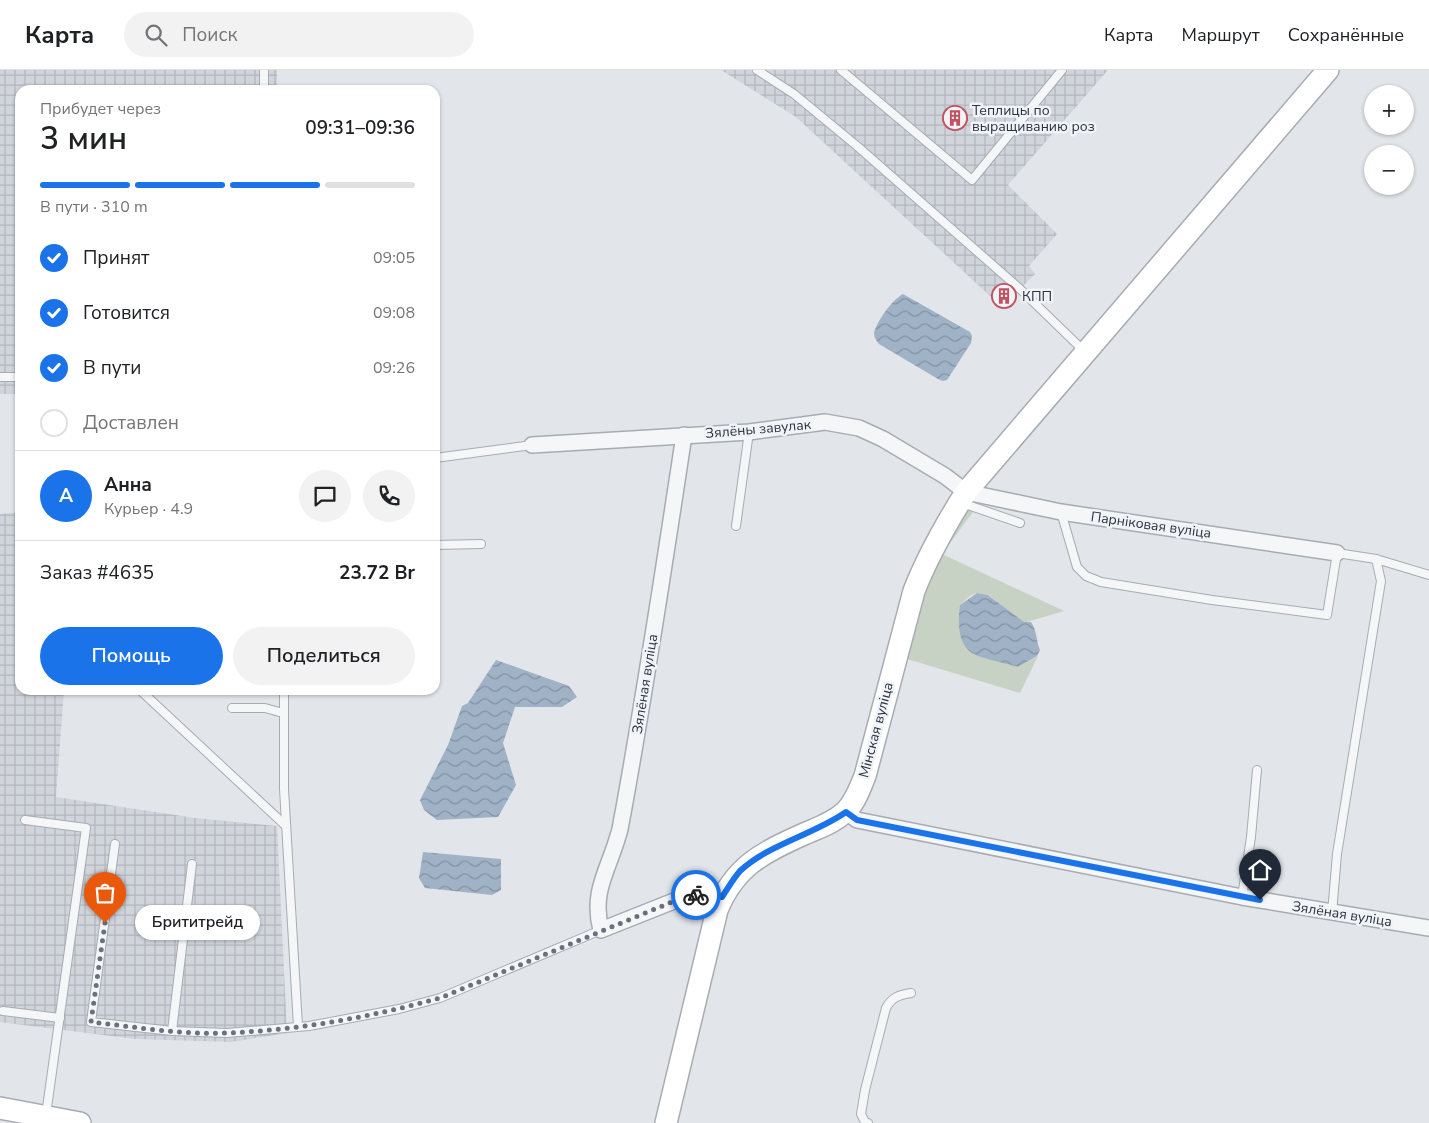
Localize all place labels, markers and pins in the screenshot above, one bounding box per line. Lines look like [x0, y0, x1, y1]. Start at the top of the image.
place label: Теплицы по выращиванию роз [972, 101, 1095, 136]
building icon: Теплицы по выращиванию роз [942, 105, 968, 131]
building icon: КПП [991, 283, 1017, 309]
place label: КПП [1022, 287, 1052, 306]
pin [1239, 849, 1281, 900]
pin [84, 872, 126, 923]
callout: Брититрейд [135, 906, 260, 940]

